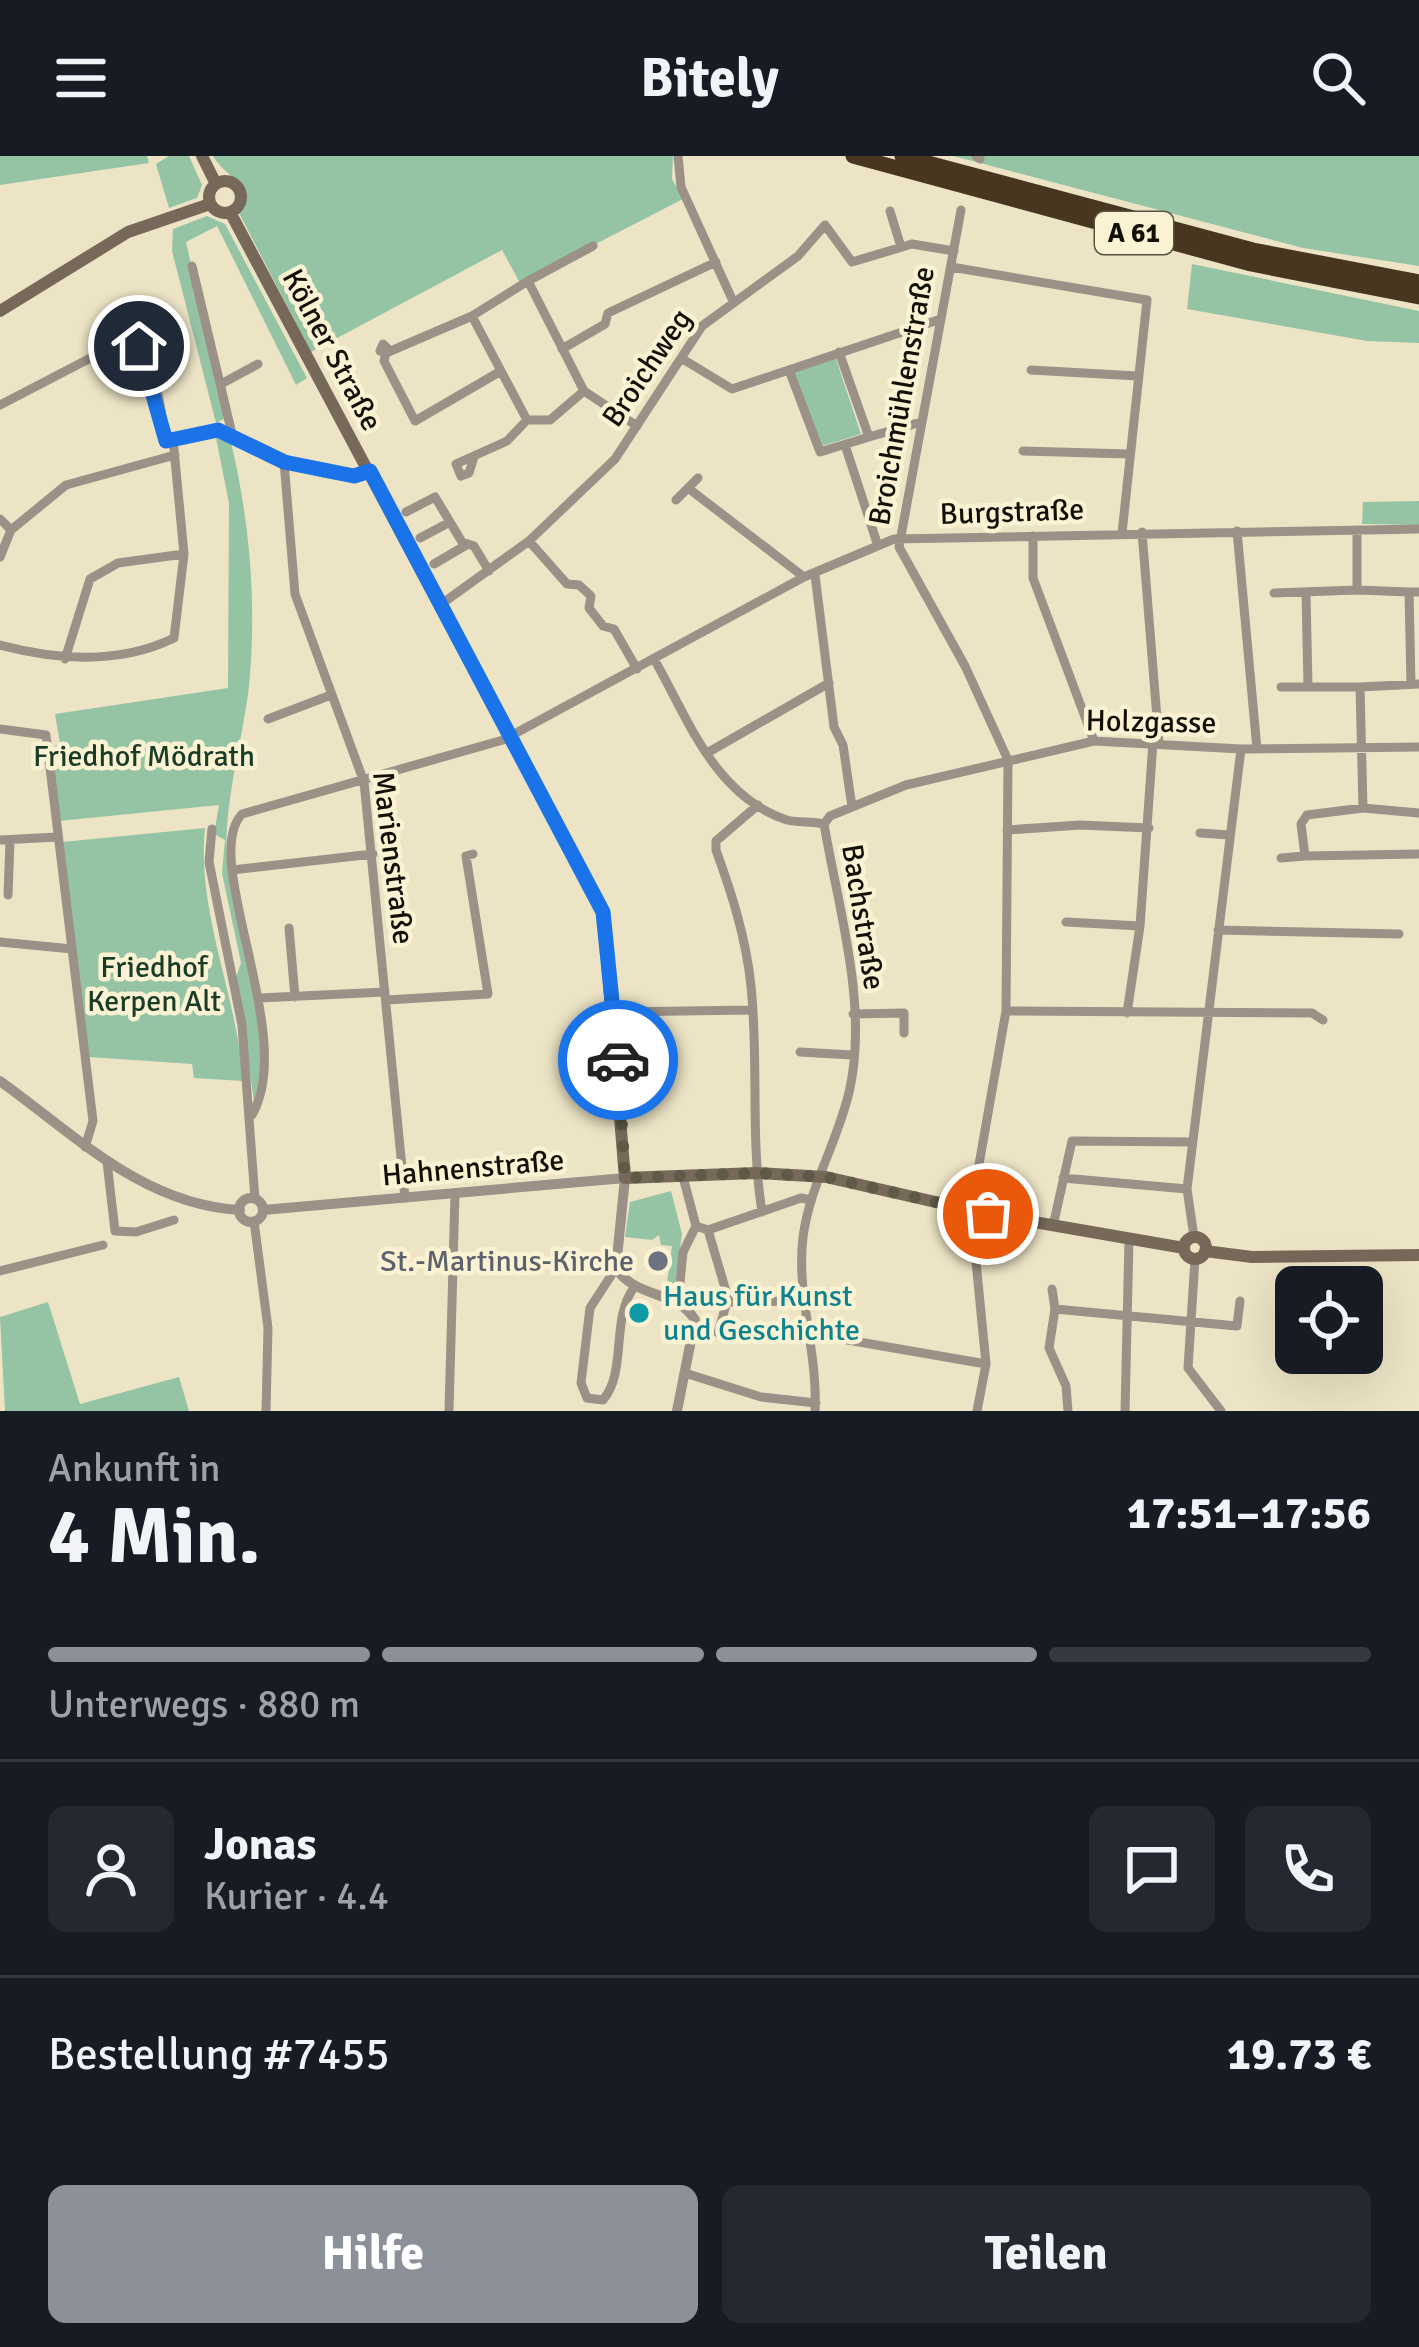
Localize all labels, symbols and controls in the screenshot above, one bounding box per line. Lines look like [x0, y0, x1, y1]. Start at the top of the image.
icon: menu [48, 45, 114, 111]
text: Bitely [640, 45, 779, 112]
icon: search [1305, 45, 1371, 111]
road number: A 61 [1095, 212, 1173, 254]
street label: Kölner Straße [274, 263, 390, 437]
street label: Broichmühlenstraße [861, 264, 943, 528]
pin [88, 295, 190, 397]
street label: Broichweg [594, 302, 700, 434]
icon: home [106, 313, 172, 379]
street label: Burgstraße [939, 491, 1085, 533]
street label: Holzgasse [1085, 702, 1217, 742]
park label: Friedhof Mödrath [33, 738, 255, 775]
street label: Marienstraße [364, 769, 422, 947]
street label: Bachstraße [833, 841, 893, 993]
park label: Friedhof Kerpen Alt [87, 949, 221, 1020]
courier [558, 1000, 678, 1120]
icon: car [585, 1027, 651, 1093]
street label: Hahnenstraße [380, 1142, 566, 1194]
pin [937, 1163, 1039, 1265]
icon: bag [955, 1181, 1021, 1247]
place label: St.-Martinus-Kirche [380, 1243, 634, 1280]
marker: St.-Martinus-Kirche [645, 1248, 671, 1274]
map controls [1275, 1266, 1383, 1374]
button: locate [1275, 1266, 1383, 1374]
place label: Haus für Kunst und Geschichte [663, 1278, 860, 1349]
marker: Haus für Kunst und Geschichte [626, 1300, 652, 1326]
text: Ankunft in [48, 1444, 221, 1492]
text: 17:51–17:56 [1127, 1486, 1371, 1541]
text: 4 Min. [48, 1489, 261, 1585]
text: Unterwegs · 880 m [48, 1680, 360, 1728]
button: person [48, 1806, 174, 1932]
button: chat [1089, 1806, 1215, 1932]
button: phone [1245, 1806, 1371, 1932]
text: Jonas [204, 1817, 316, 1872]
text: Kurier · 4.4 [204, 1872, 389, 1920]
text: Bestellung #7455 [48, 2027, 390, 2082]
text: 19.73 € [1227, 2027, 1371, 2082]
button: Hilfe [48, 2185, 698, 2323]
button: Teilen [722, 2185, 1371, 2323]

